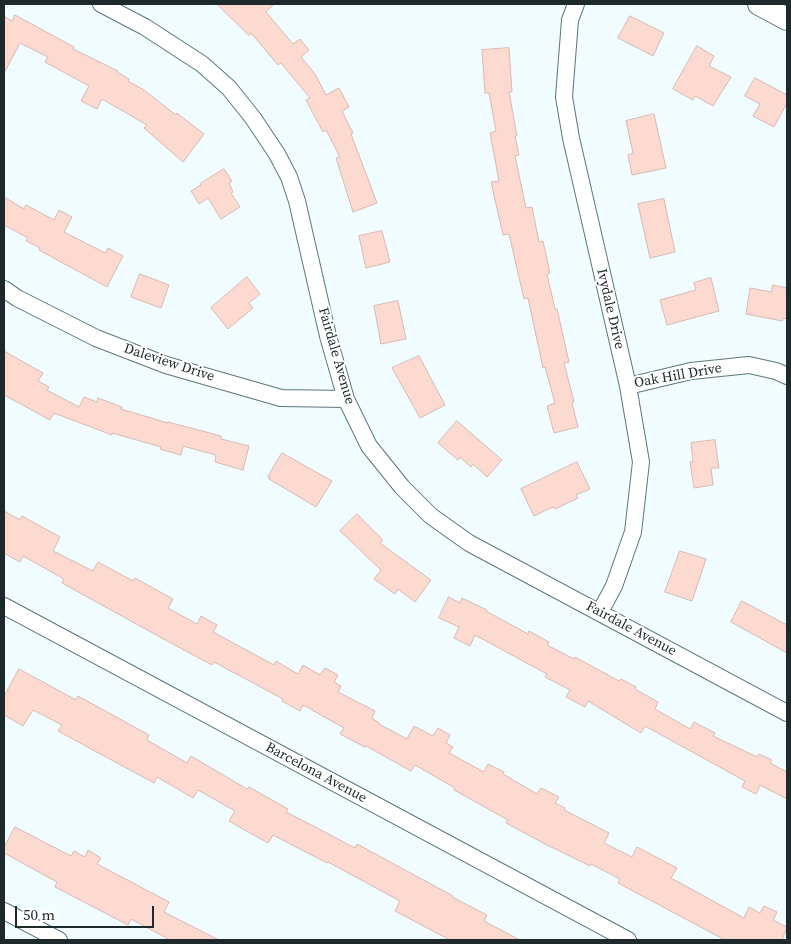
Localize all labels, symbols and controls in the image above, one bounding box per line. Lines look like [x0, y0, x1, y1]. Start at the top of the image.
street label: Ivydale Drive [593, 267, 627, 351]
street label: Fairdale Avenue [314, 306, 358, 406]
street label: Daleview Drive [122, 340, 216, 386]
street label: Oak Hill Drive [633, 360, 723, 392]
street label: Fairdale Avenue [583, 598, 679, 660]
street label: Barcelona Avenue [263, 739, 369, 807]
scale bar [18, 896, 156, 928]
text: 50 m [23, 904, 55, 925]

